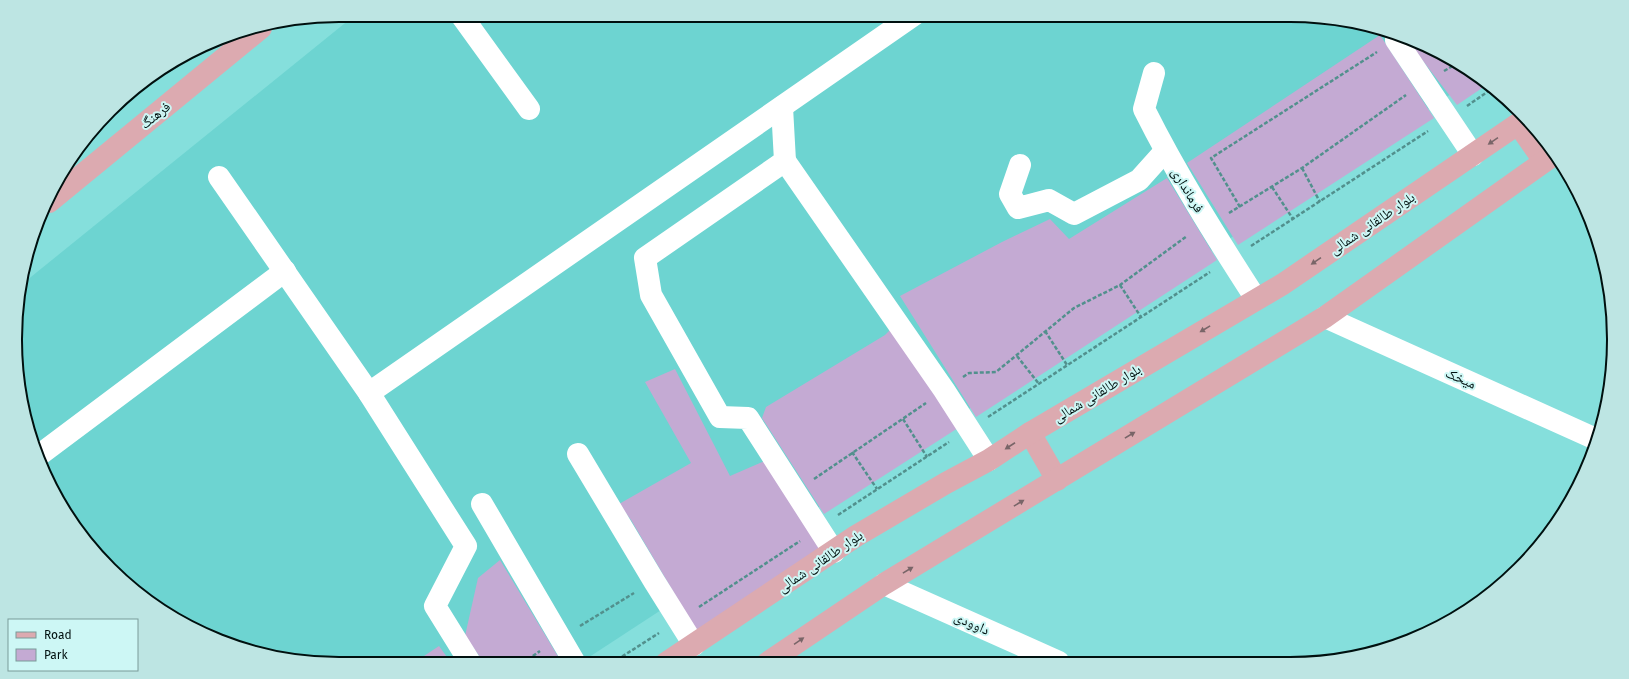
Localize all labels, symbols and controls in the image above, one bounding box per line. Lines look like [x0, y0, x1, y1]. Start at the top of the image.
street label: فرهنگ [137, 98, 174, 133]
one-way arrow [1488, 137, 1498, 145]
street label: فرمانداری [1168, 165, 1208, 216]
street label: بلوار طالقانی شمالی [1326, 189, 1418, 258]
one-way arrow [1311, 257, 1321, 265]
one-way arrow [1199, 326, 1211, 333]
street label: بلوار طالقانی شمالی [1050, 360, 1144, 426]
street label: میخک [1443, 364, 1479, 393]
one-way arrow [1125, 431, 1135, 439]
one-way arrow [1005, 442, 1015, 450]
one-way arrow [1013, 499, 1025, 506]
street label: بلوار طالقانی شمالی [774, 527, 866, 596]
one-way arrow [903, 566, 913, 574]
street label: داوودی [952, 608, 992, 639]
legend [8, 619, 138, 671]
text: Road [44, 628, 72, 642]
one-way arrow [794, 637, 804, 645]
text: Park [44, 648, 68, 662]

